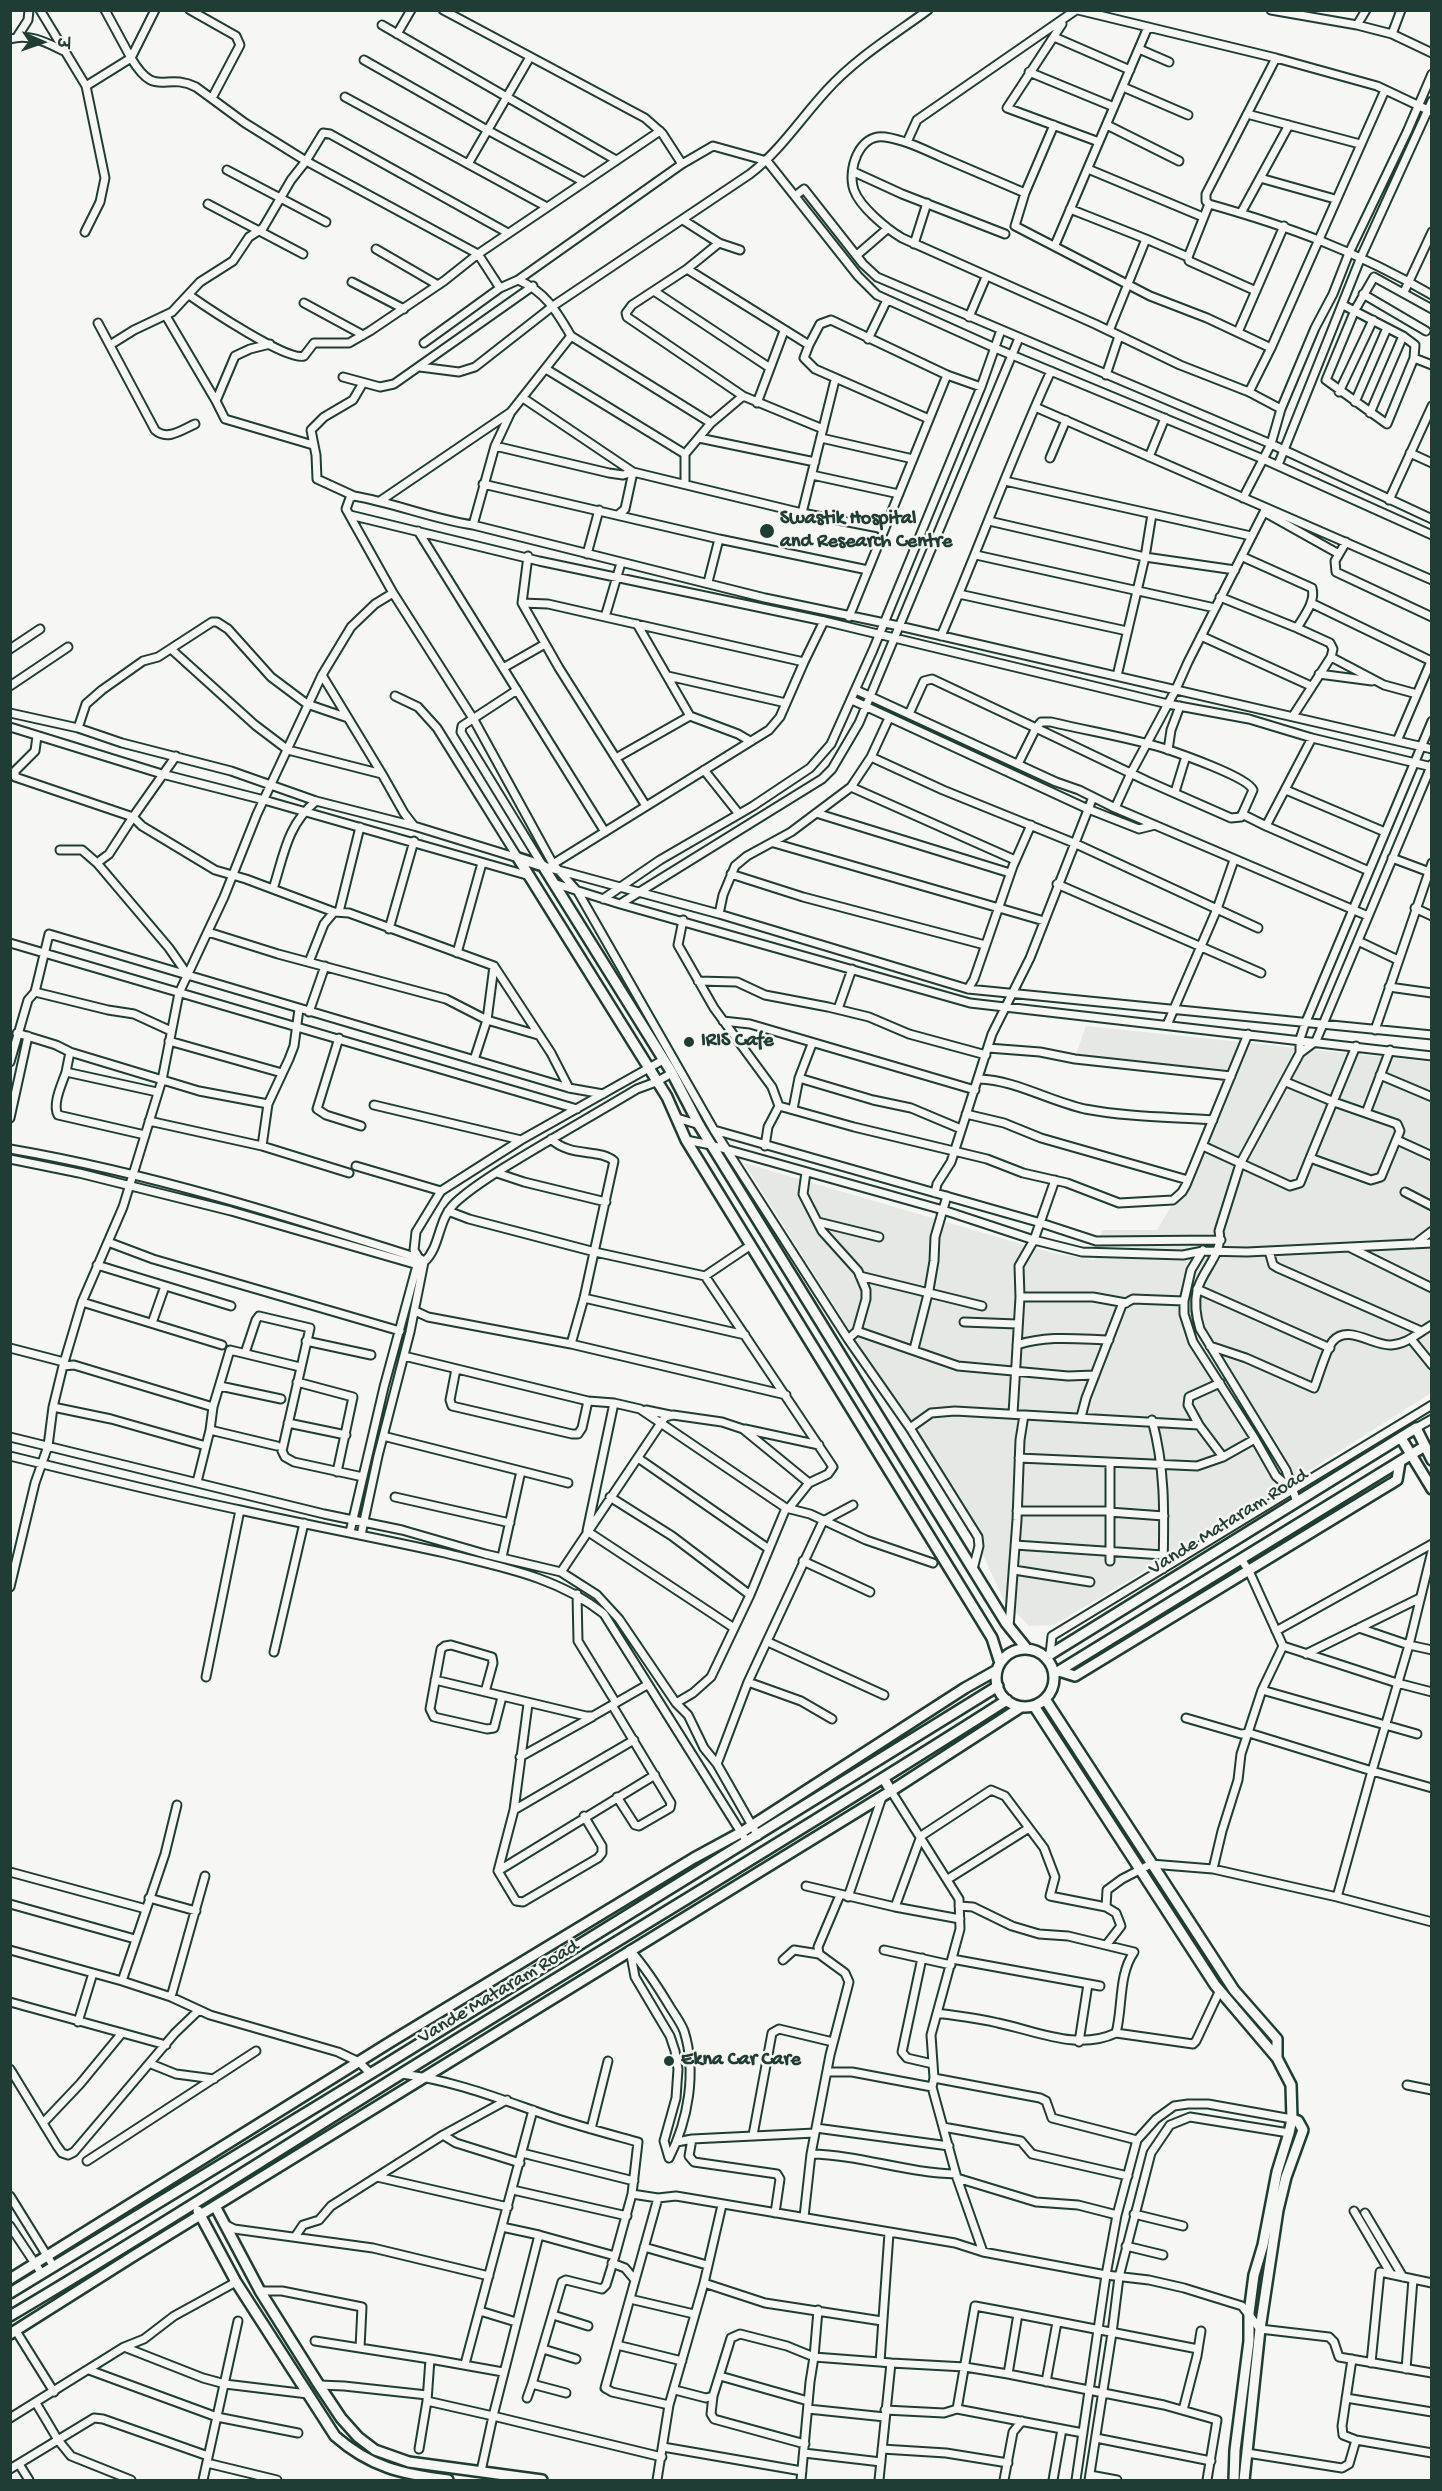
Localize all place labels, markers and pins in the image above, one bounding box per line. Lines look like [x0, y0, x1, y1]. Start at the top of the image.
place label: Swastik Hospital and Research Centre [780, 508, 952, 555]
marker: Swastik Hospital and Research Centre [758, 522, 776, 540]
place label: IRIS Cafe [701, 1030, 773, 1054]
marker: IRIS Cafe [682, 1035, 696, 1049]
place label: Ekna Car Care [681, 2049, 801, 2073]
marker: Ekna Car Care [662, 2054, 676, 2068]

